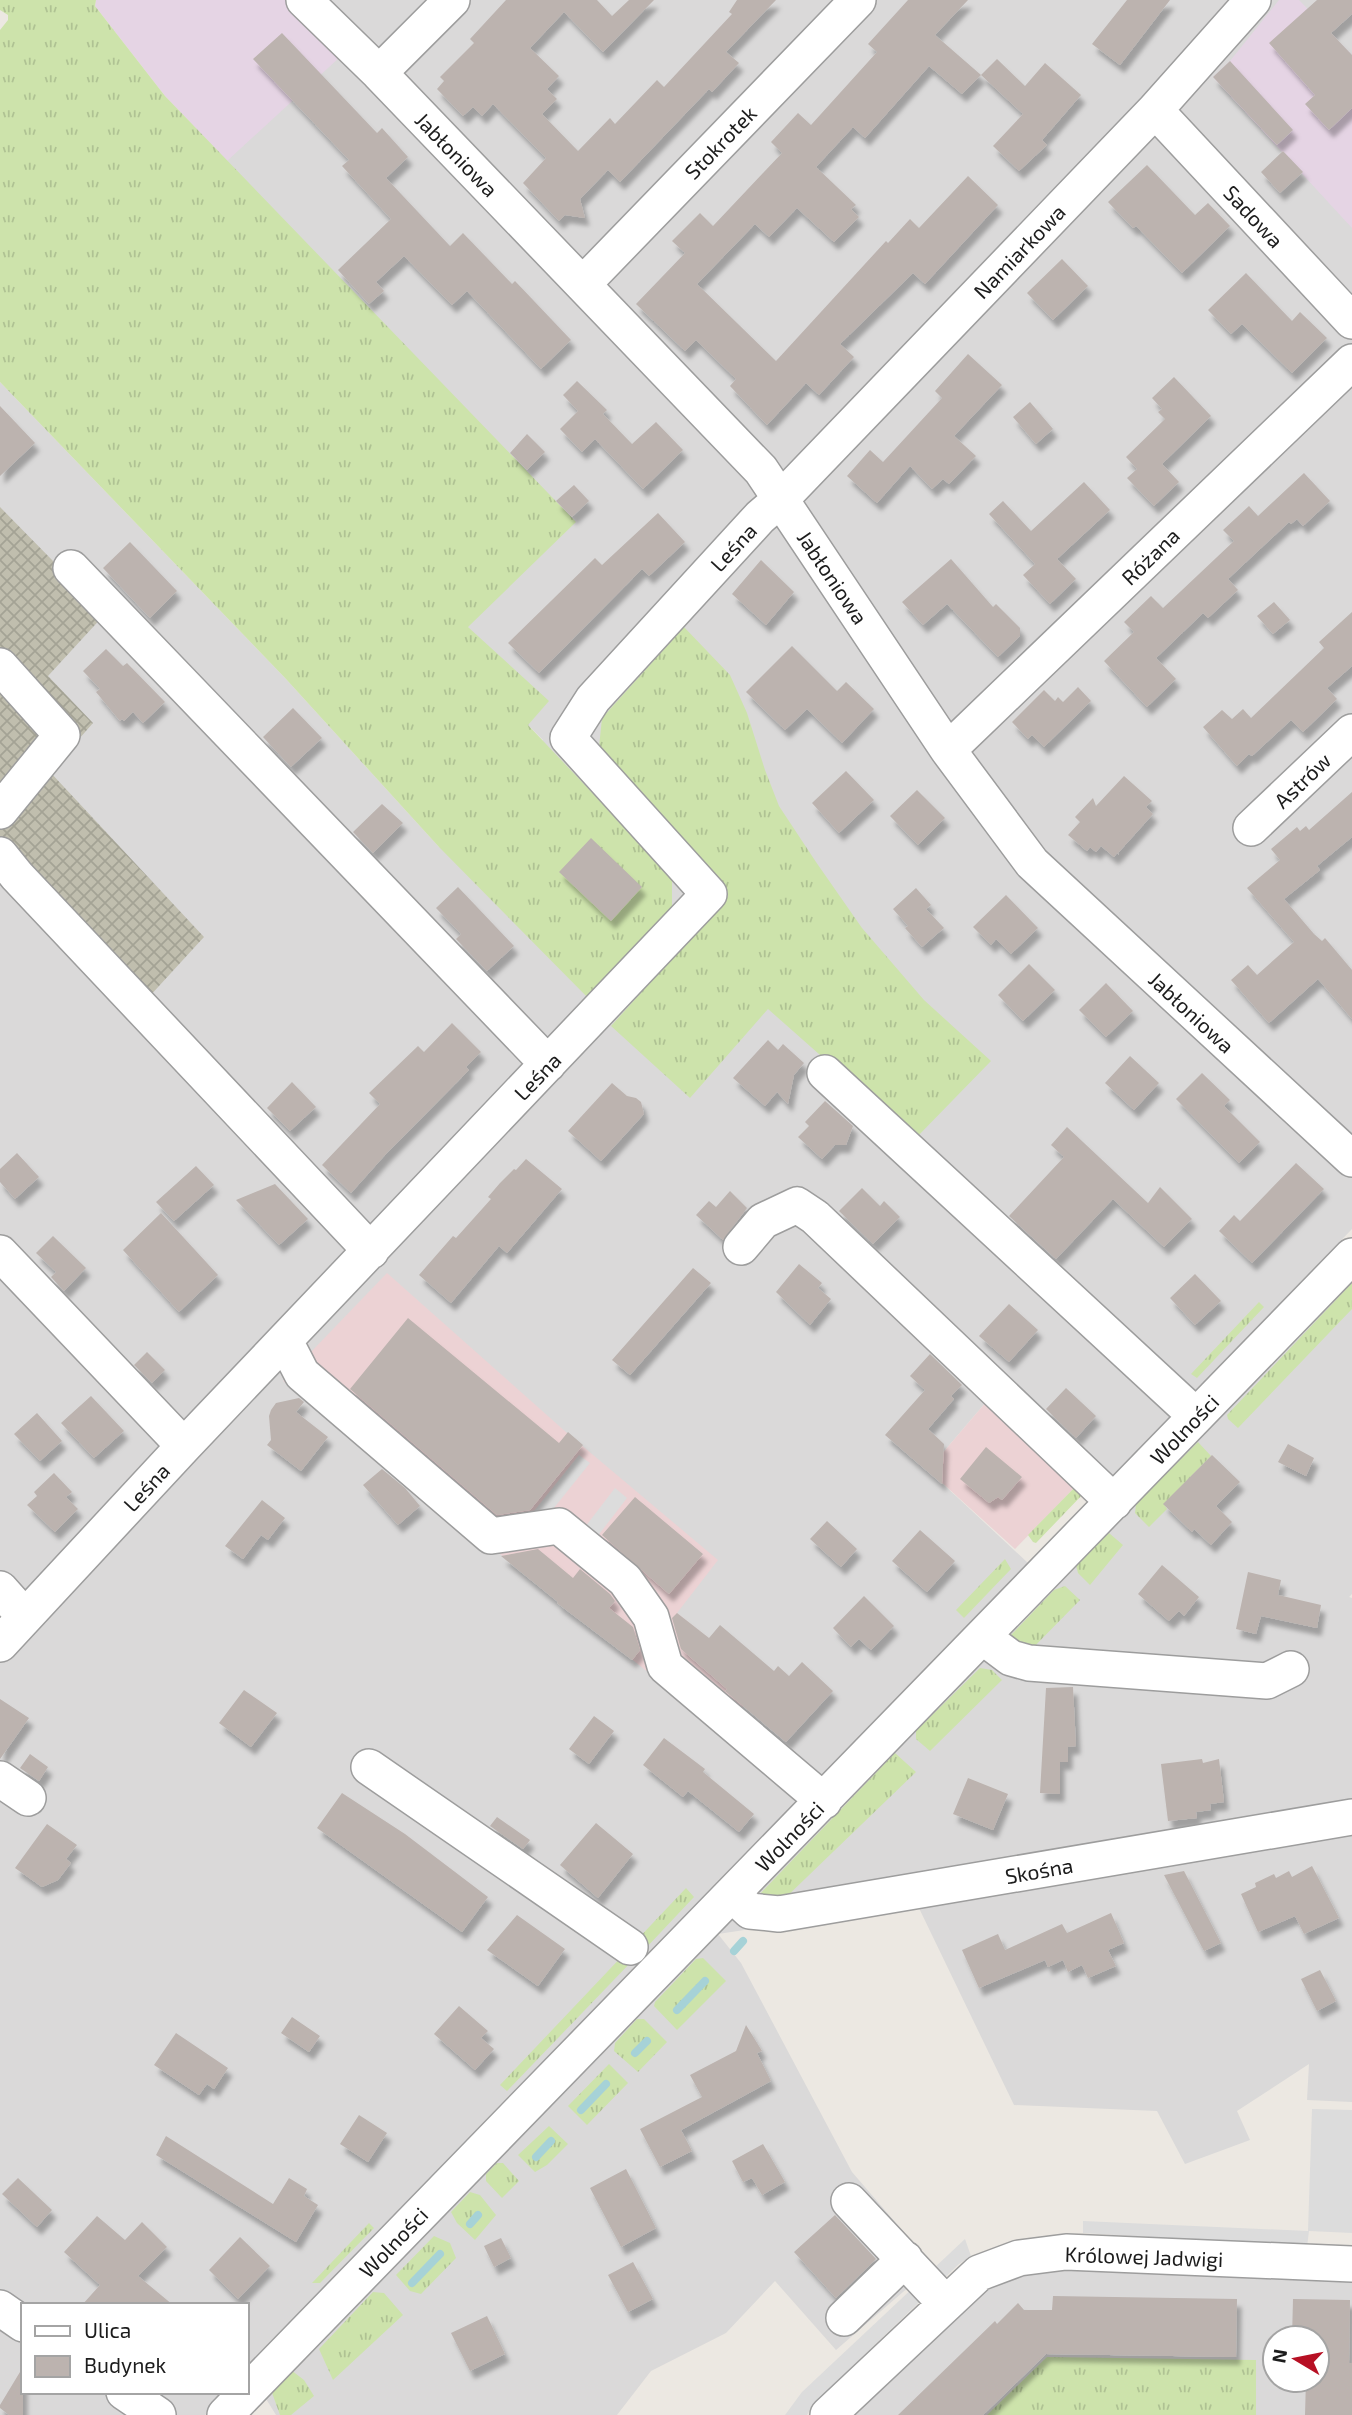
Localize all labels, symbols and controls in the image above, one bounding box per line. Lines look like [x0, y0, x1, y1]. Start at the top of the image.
street label: Stokrotek [679, 100, 761, 184]
street label: Jabłoniowa [411, 107, 503, 201]
street label: Sadowa [1219, 180, 1289, 252]
street label: Namiarkowa [968, 199, 1070, 303]
street label: Leśna [705, 518, 761, 576]
street label: Różana [1116, 522, 1184, 590]
street label: Jabłoniowa [793, 525, 873, 629]
street label: Astrów [1268, 747, 1336, 813]
street label: Jabłoniowa [1144, 966, 1240, 1058]
street label: Leśna [508, 1047, 566, 1105]
street label: Wolności [1144, 1389, 1224, 1469]
street label: Leśna [118, 1458, 174, 1516]
street label: Wolności [749, 1796, 829, 1876]
street label: Skośna [1003, 1852, 1075, 1888]
street label: Wolności [353, 2202, 433, 2282]
street label: Królowej Jadwigi [1064, 2241, 1224, 2272]
legend [21, 2303, 248, 2394]
text: Ulica [84, 2317, 131, 2342]
north arrow [1261, 2324, 1331, 2394]
text: N [1266, 2347, 1291, 2365]
text: Budynek [84, 2352, 167, 2377]

